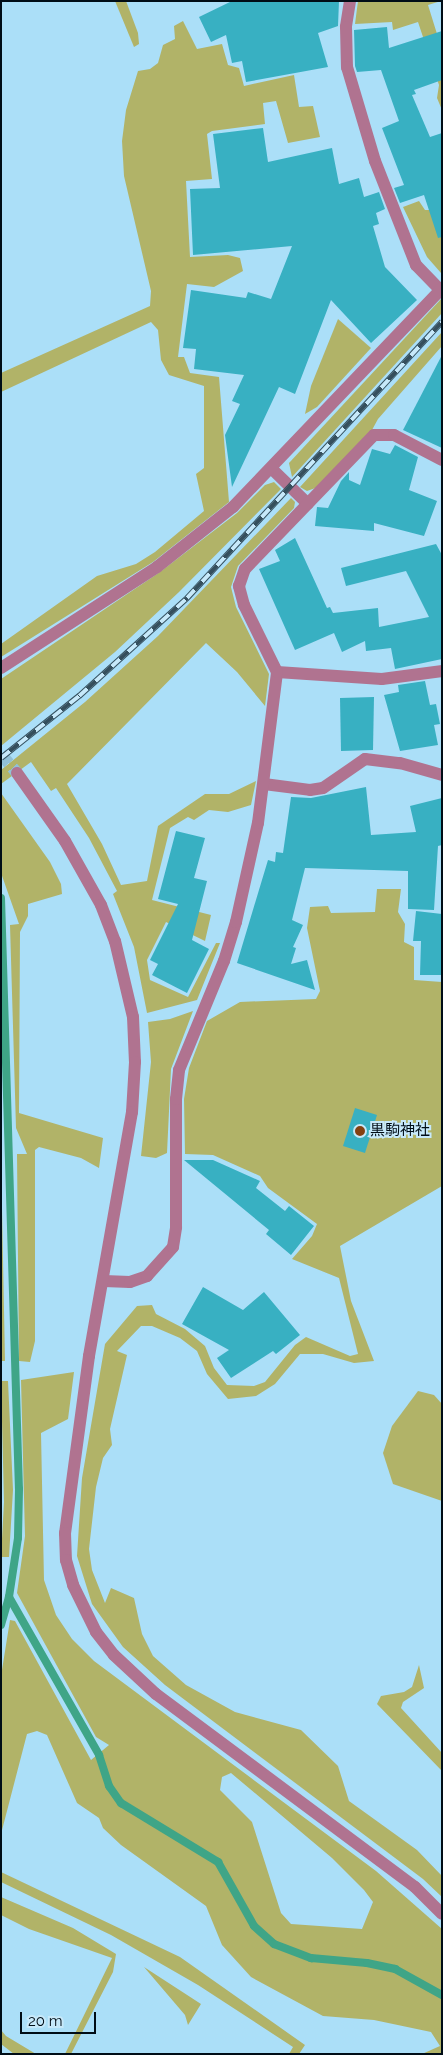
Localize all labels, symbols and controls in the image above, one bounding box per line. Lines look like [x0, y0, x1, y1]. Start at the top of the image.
place label: 黒駒神社 [370, 1122, 430, 1140]
marker: 黒駒神社 [354, 1125, 366, 1137]
scale bar [22, 2002, 99, 2034]
text: 20 m [28, 2012, 63, 2030]

